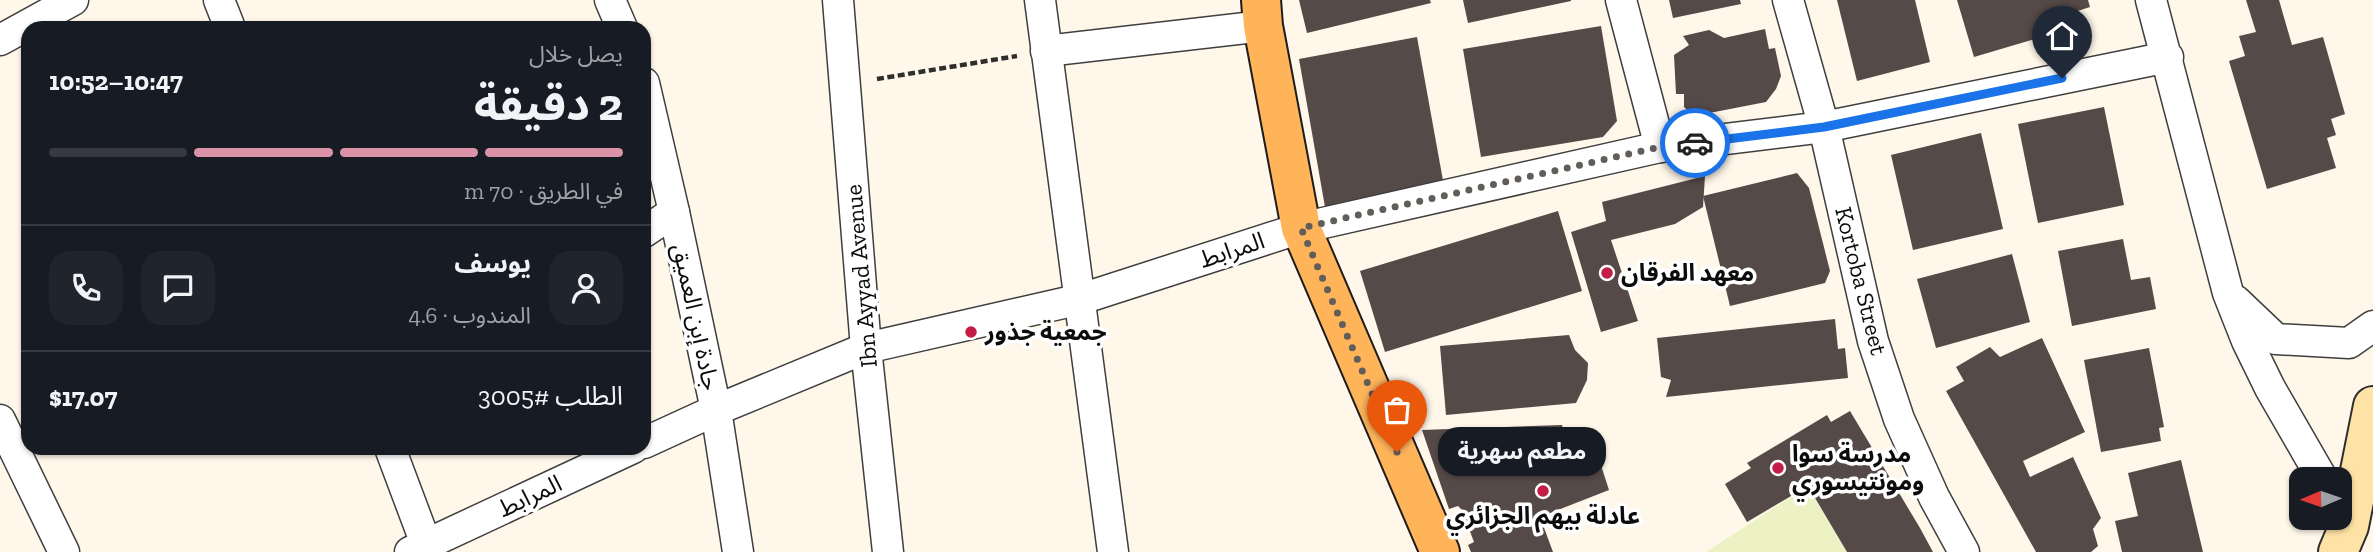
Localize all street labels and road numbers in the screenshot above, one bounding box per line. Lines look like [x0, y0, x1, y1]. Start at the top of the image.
street label: Ibn Ayyad Avenue [838, 183, 883, 369]
street label: Kortoba Street [1829, 204, 1894, 358]
street label: المرابط [1196, 225, 1268, 274]
street label: جادة إبن العميق [665, 241, 726, 393]
street label: المرابط [493, 468, 566, 523]

